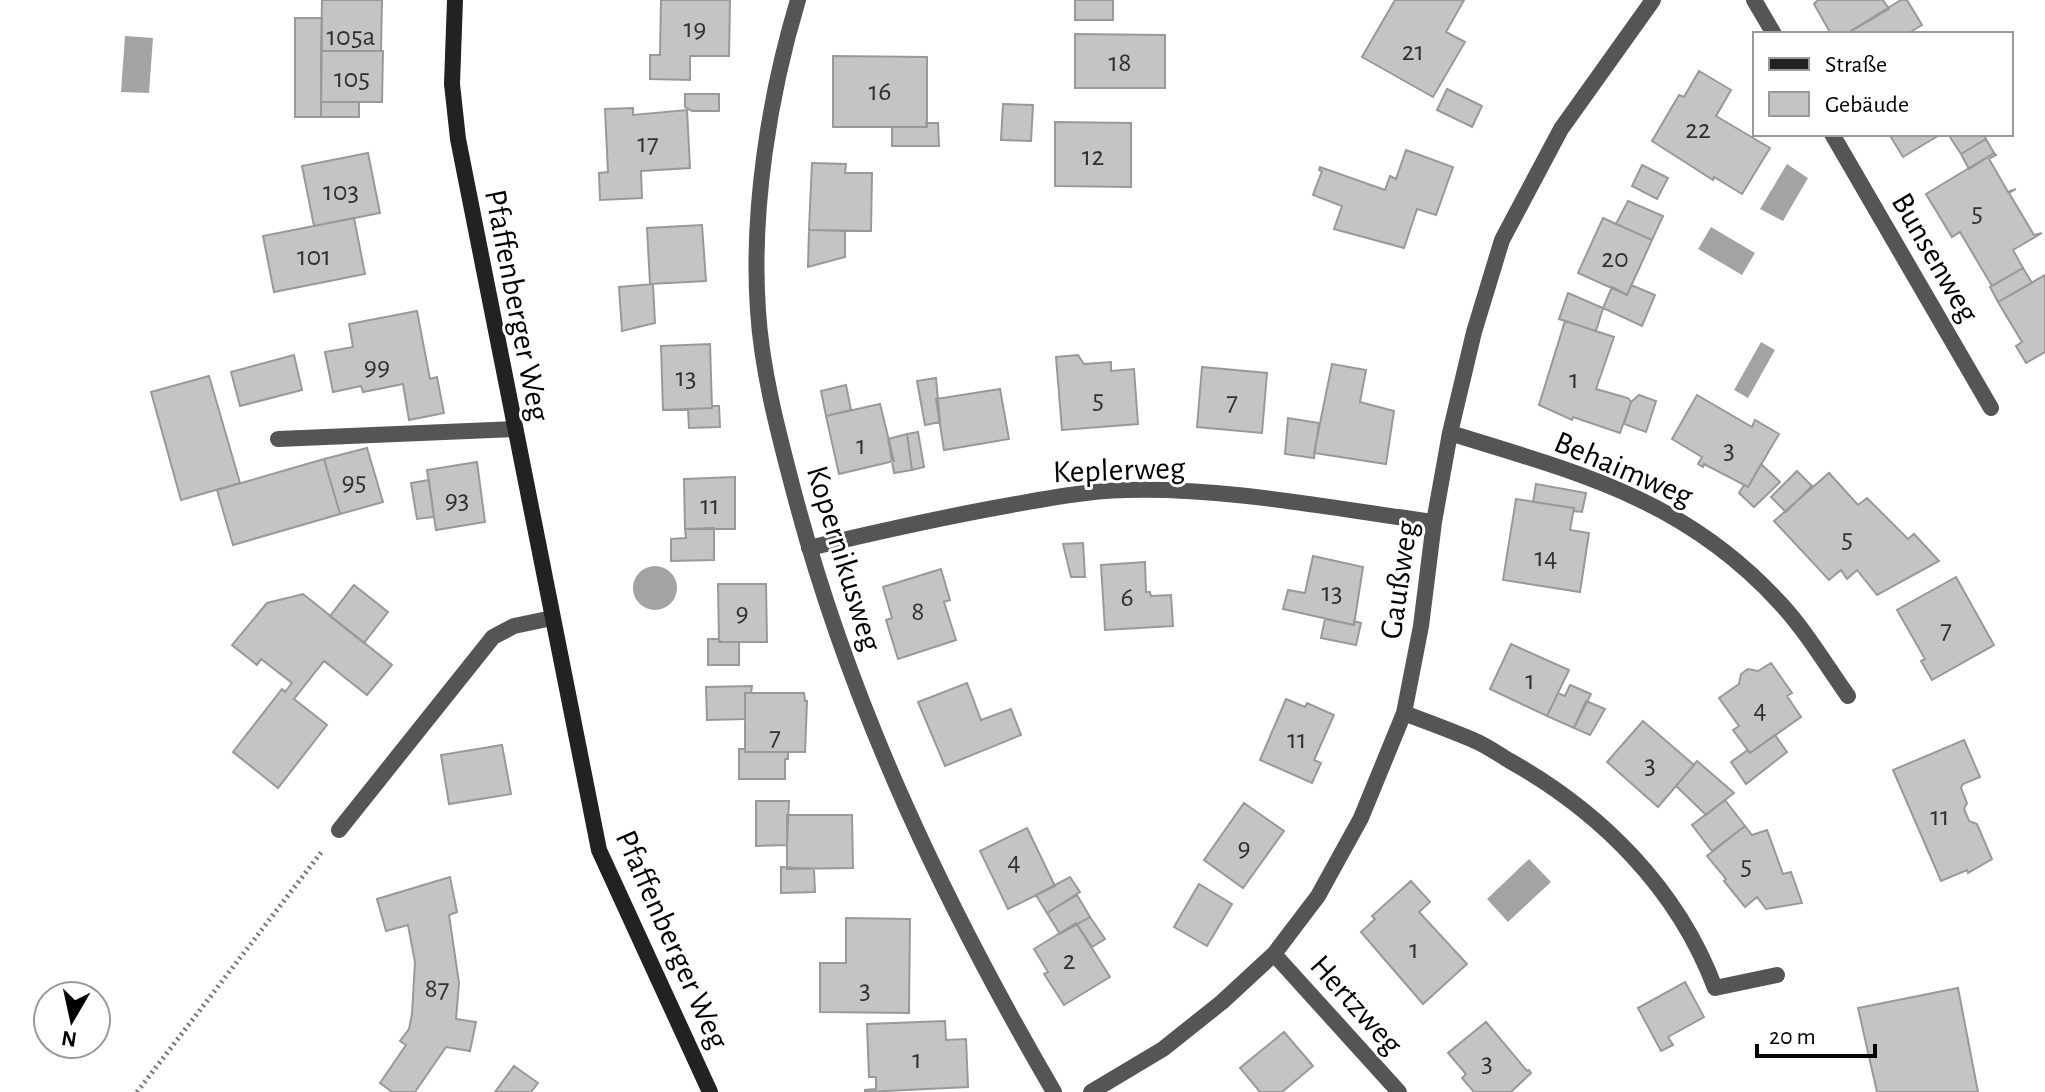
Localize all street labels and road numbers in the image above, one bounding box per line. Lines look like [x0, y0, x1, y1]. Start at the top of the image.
street label: Pfaffenberger Weg [479, 187, 555, 424]
street label: Bunsenweg [1885, 187, 1985, 328]
street label: Behaimweg [1550, 425, 1698, 513]
street label: Keplerweg [1052, 452, 1186, 488]
street label: Kopernikusweg [801, 462, 888, 655]
street label: Gaußweg [1375, 519, 1423, 641]
street label: Pfaffenberger Weg [610, 825, 735, 1054]
street label: Hertzweg [1304, 949, 1409, 1061]

